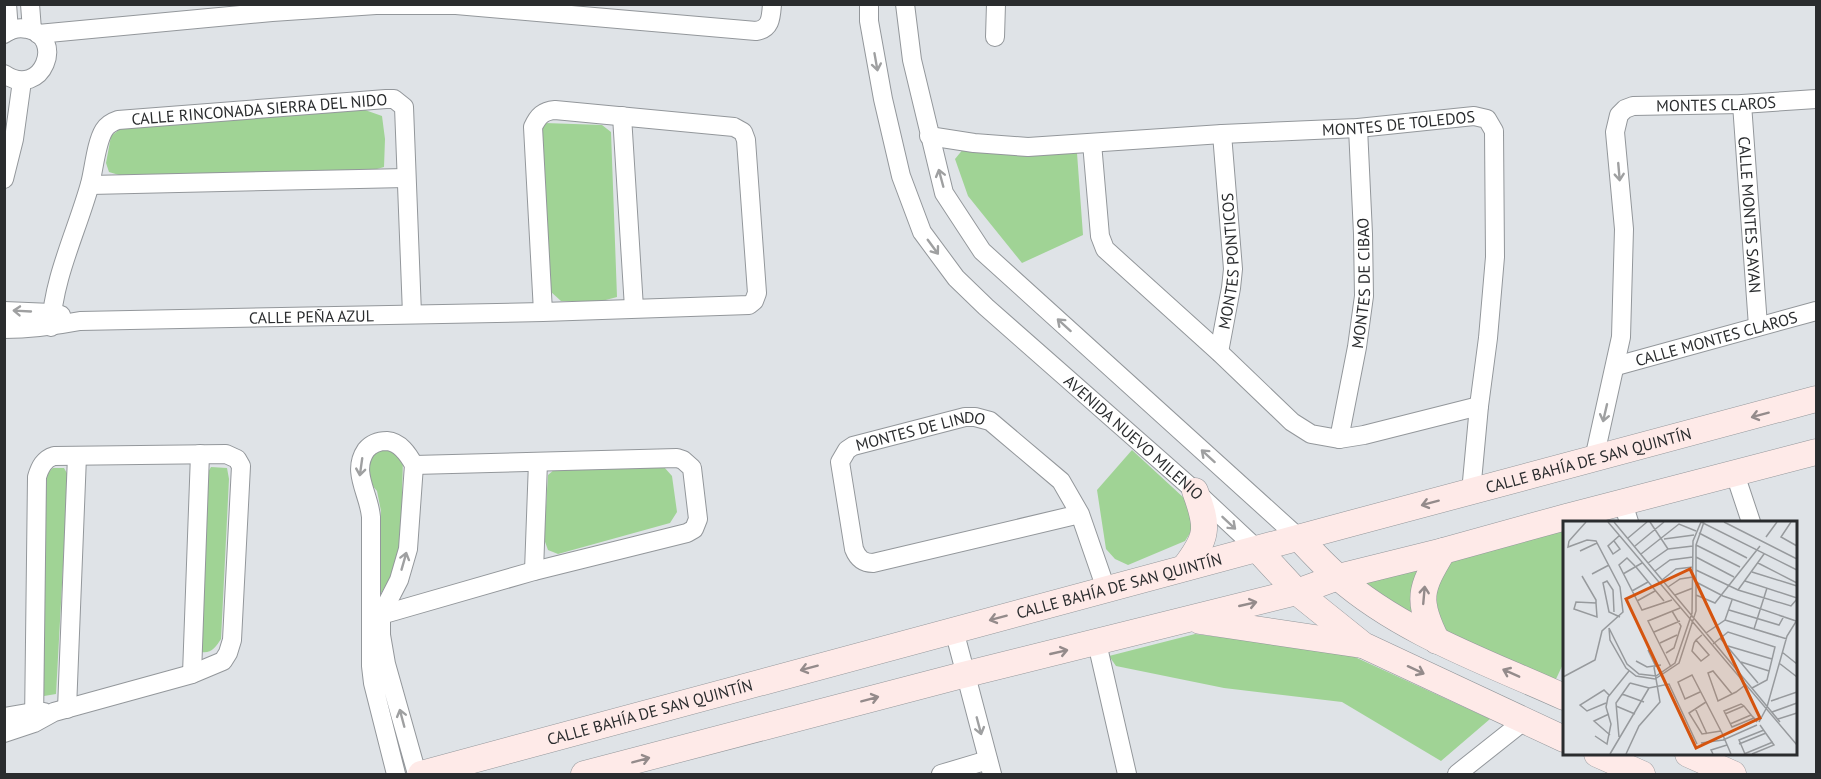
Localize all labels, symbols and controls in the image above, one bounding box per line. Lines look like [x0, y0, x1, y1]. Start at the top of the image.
one-way arrow [871, 52, 882, 72]
street label: CALLE RINCONADA SIERRA DEL NIDO [131, 89, 388, 129]
street label: MONTES CLAROS [1656, 92, 1777, 116]
street label: MONTES DE TOLEDOS [1322, 106, 1476, 140]
street label: CALLE MONTES SAYAN [1734, 136, 1766, 294]
one-way arrow [1614, 162, 1625, 182]
one-way arrow [934, 169, 946, 188]
street label: MONTES PONTICOS [1214, 192, 1243, 331]
street label: MONTES DE CIBAO [1347, 217, 1374, 350]
one-way arrow [927, 239, 939, 255]
street label: CALLE PEÑA AZUL [249, 305, 374, 328]
one-way arrow [12, 306, 32, 317]
street label: CALLE MONTES CLAROS [1633, 307, 1800, 370]
one-way arrow [1057, 318, 1072, 332]
street label: AVENIDA NUEVO MILENIO [1060, 370, 1208, 504]
one-way arrow [1599, 403, 1611, 422]
street label: MONTES DE LINDO [853, 407, 988, 455]
one-way arrow [1751, 409, 1770, 421]
street label: CALLE BAHÍA DE SAN QUINTÍN [1483, 423, 1694, 497]
one-way arrow [1201, 449, 1216, 463]
one-way arrow [356, 457, 367, 476]
one-way arrow [1420, 498, 1439, 509]
one-way arrow [1221, 515, 1236, 529]
inset map [1563, 521, 1797, 755]
street label: CALLE BAHÍA DE SAN QUINTÍN [1014, 549, 1224, 623]
one-way arrow [399, 552, 410, 571]
one-way arrow [1419, 586, 1430, 606]
one-way arrow [1238, 597, 1257, 609]
one-way arrow [989, 613, 1008, 624]
one-way arrow [1049, 646, 1068, 657]
one-way arrow [800, 663, 819, 674]
one-way arrow [1407, 665, 1425, 676]
one-way arrow [1502, 667, 1520, 678]
street label: CALLE BAHÍA DE SAN QUINTÍN [545, 675, 755, 749]
one-way arrow [860, 693, 879, 705]
one-way arrow [396, 709, 408, 728]
one-way arrow [974, 716, 986, 735]
one-way arrow [631, 753, 650, 765]

